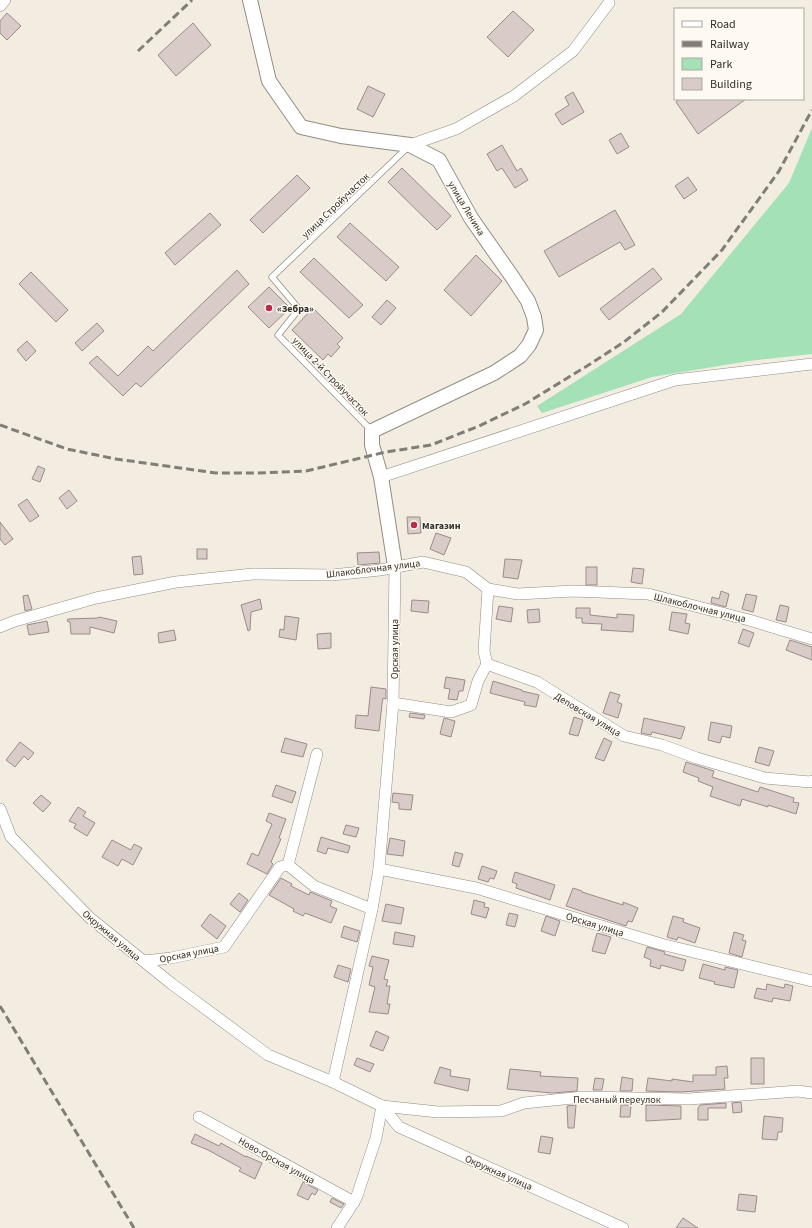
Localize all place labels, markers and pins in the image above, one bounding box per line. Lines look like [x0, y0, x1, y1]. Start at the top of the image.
place label: «Зебра» [277, 302, 314, 316]
marker: «Зебра» [264, 303, 274, 313]
place label: Магазин [422, 519, 461, 533]
marker: Магазин [409, 520, 419, 530]

